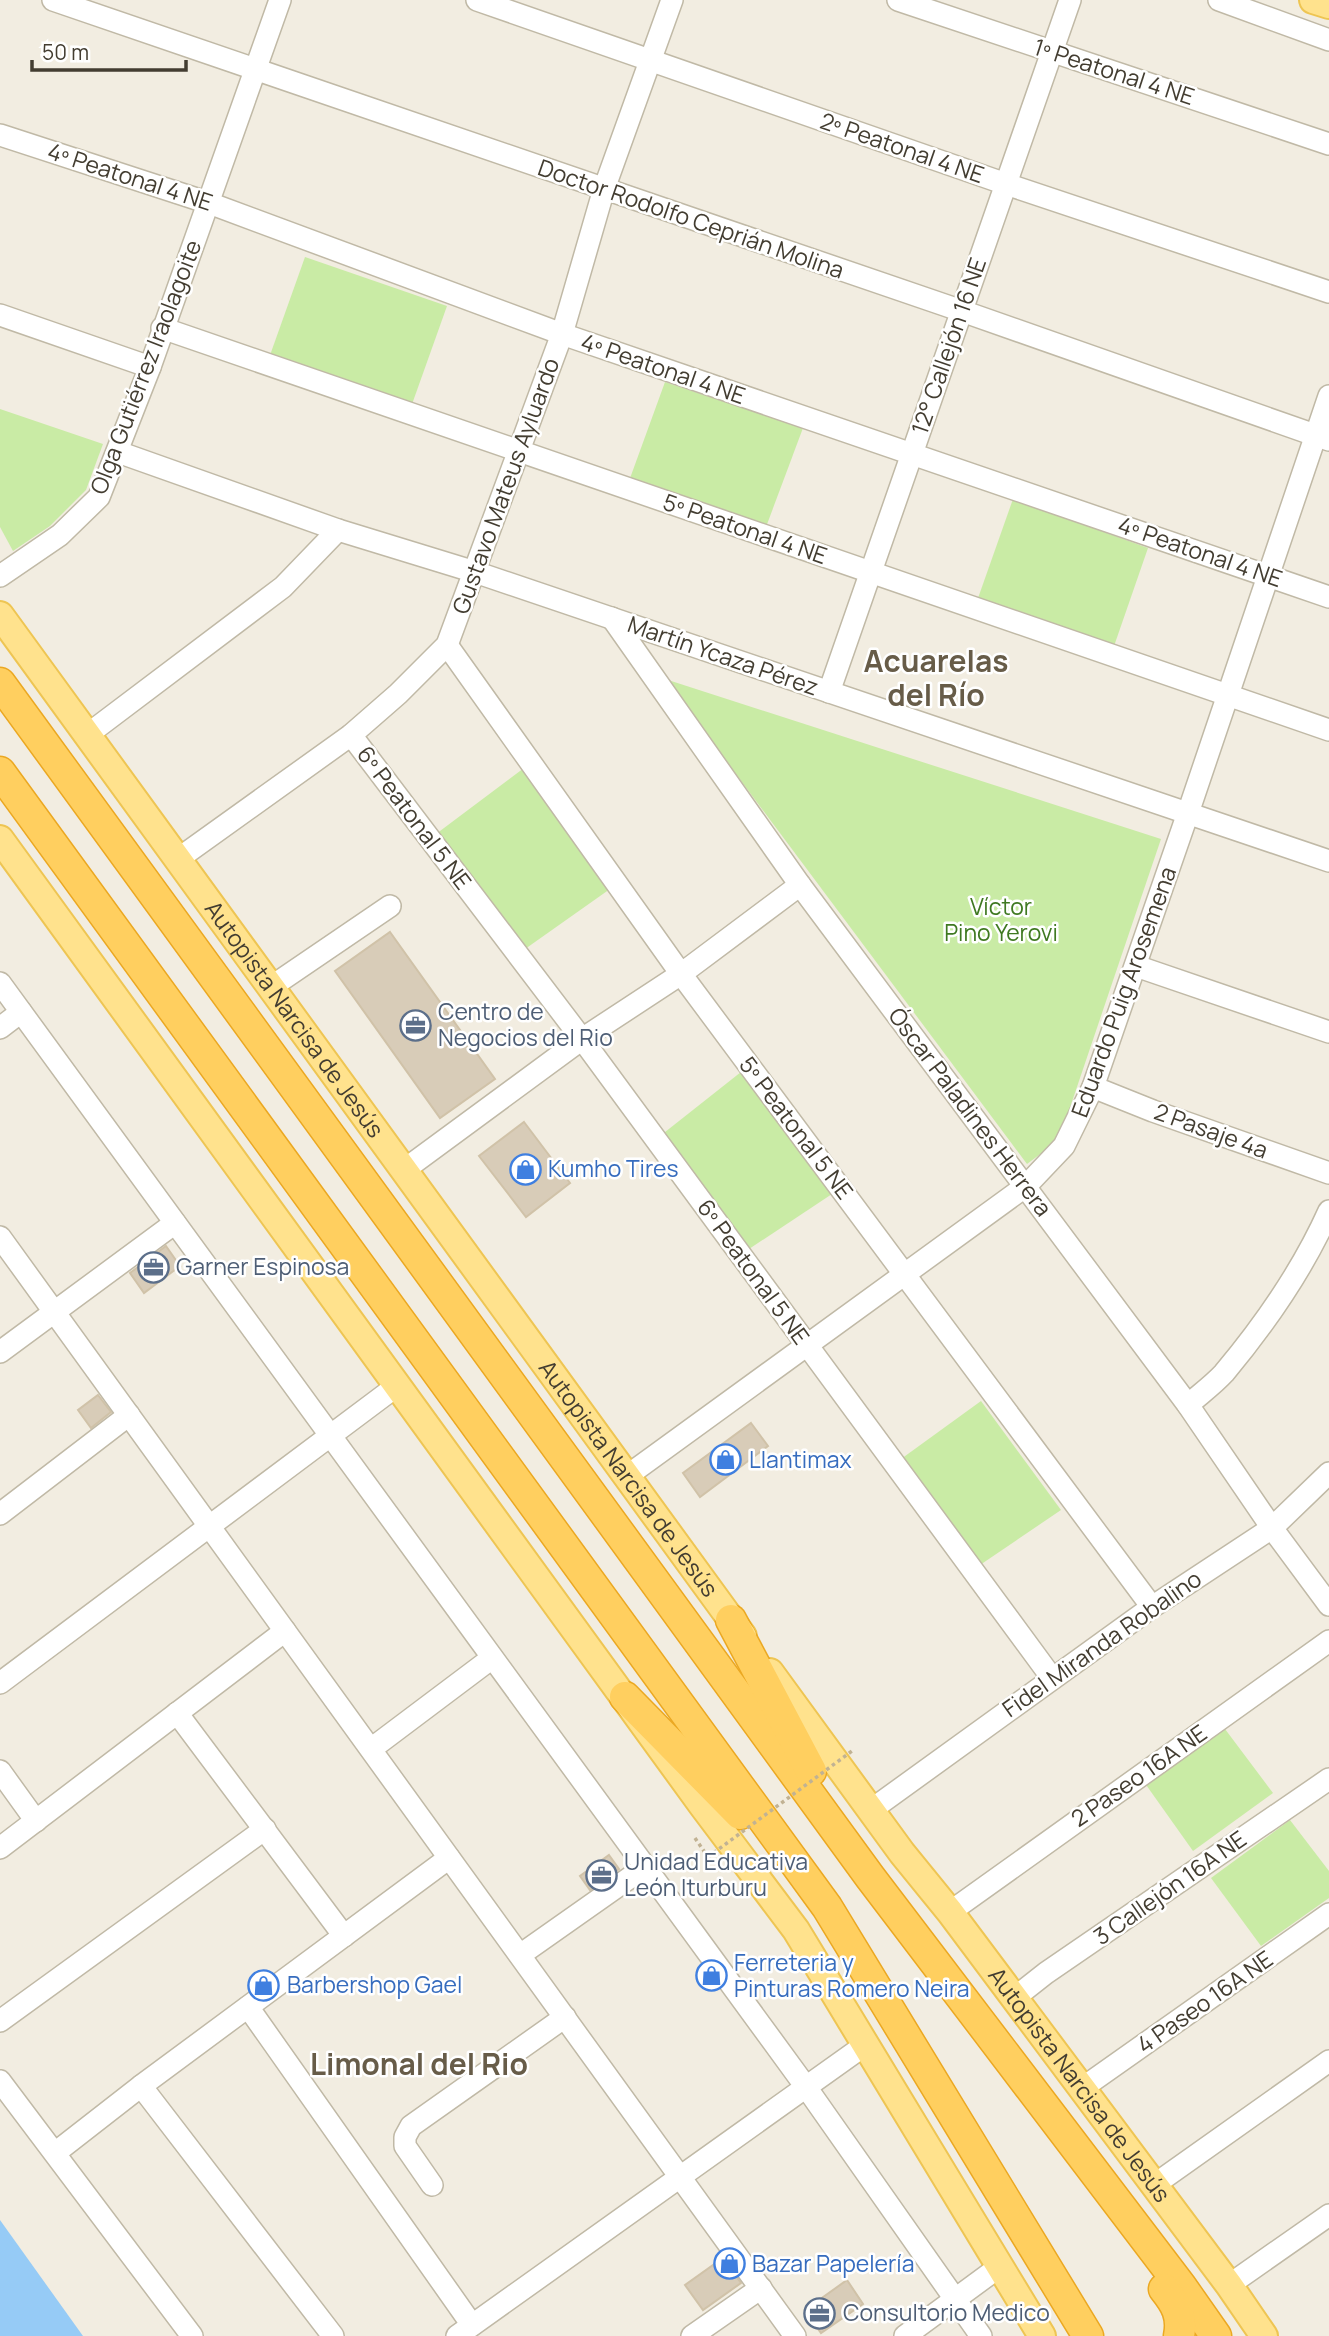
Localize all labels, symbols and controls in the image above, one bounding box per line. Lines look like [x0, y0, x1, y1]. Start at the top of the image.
scale bar [32, 28, 186, 72]
street label: 1º Peatonal 4 NE [1030, 30, 1199, 112]
text: 50 m [42, 38, 89, 66]
street label: 2º Peatonal 4 NE [816, 104, 988, 190]
street label: 4º Peatonal 4 NE [44, 134, 217, 218]
street label: Doctor Rodolfo Ceprián Molina [534, 151, 849, 286]
street label: Olga Gutiérrez Iraolagoite [82, 235, 208, 498]
street label: 12° Callejón 16 NE [903, 253, 993, 438]
street label: 4º Peatonal 4 NE [577, 325, 750, 411]
street label: Gustavo Mateus Ayluardo [444, 353, 566, 618]
street label: 5º Peatonal 4 NE [659, 485, 832, 571]
street label: 4º Peatonal 4 NE [1114, 508, 1287, 594]
street label: Martín Ycaza Pérez [624, 607, 823, 703]
district label: Acuarelas del Río [863, 640, 1009, 715]
street label: 6º Peatonal 5 NE [350, 739, 479, 896]
street label: Eduardo Puig Arosemena [1063, 862, 1183, 1121]
park label: Víctor Pino Yerovi [944, 890, 1058, 948]
street label: Autopista Narcisa de Jesús [198, 894, 392, 1144]
place label: Centro de Negocios del Rio [438, 995, 613, 1053]
street label: Óscar Paladines Herrera [882, 1000, 1060, 1222]
office icon: Centro de Negocios del Rio [398, 1008, 432, 1042]
street label: 5º Peatonal 5 NE [733, 1049, 861, 1205]
street label: 2 Pasaje 4a [1150, 1095, 1273, 1165]
shop icon: Kumho Tires [508, 1152, 542, 1186]
place label: Kumho Tires [548, 1152, 679, 1184]
street label: 6º Peatonal 5 NE [690, 1192, 817, 1350]
office icon: Garner Espinosa [136, 1250, 170, 1284]
place label: Garner Espinosa [176, 1250, 349, 1282]
street label: Autopista Narcisa de Jesús [532, 1353, 726, 1603]
shop icon: Llantimax [709, 1443, 743, 1477]
place label: Llantimax [749, 1443, 852, 1475]
street label: Fidel Miranda Robalino [995, 1562, 1207, 1724]
street label: 2 Paseo 16A NE [1064, 1717, 1213, 1834]
street label: 3 Callejón 16A NE [1087, 1823, 1252, 1952]
place label: Unidad Educativa León Iturburu [624, 1845, 808, 1903]
office icon: Unidad Educativa León Iturburu [584, 1858, 618, 1892]
street label: 4 Paseo 16A NE [1130, 1942, 1279, 2060]
place label: Ferreteria y Pinturas Romero Neira [734, 1946, 970, 2004]
shop icon: Ferreteria y Pinturas Romero Neira [694, 1959, 728, 1993]
street label: Autopista Narcisa de Jesús [982, 1960, 1179, 2208]
shop icon: Barbershop Gael [247, 1968, 281, 2002]
place label: Barbershop Gael [287, 1968, 462, 2000]
district label: Limonal del Rio [310, 2043, 528, 2084]
shop icon: Bazar Papelería [712, 2247, 746, 2281]
place label: Bazar Papelería [752, 2247, 914, 2279]
office icon: Consultorio Medico [803, 2296, 837, 2330]
place label: Consultorio Medico [843, 2296, 1050, 2328]

